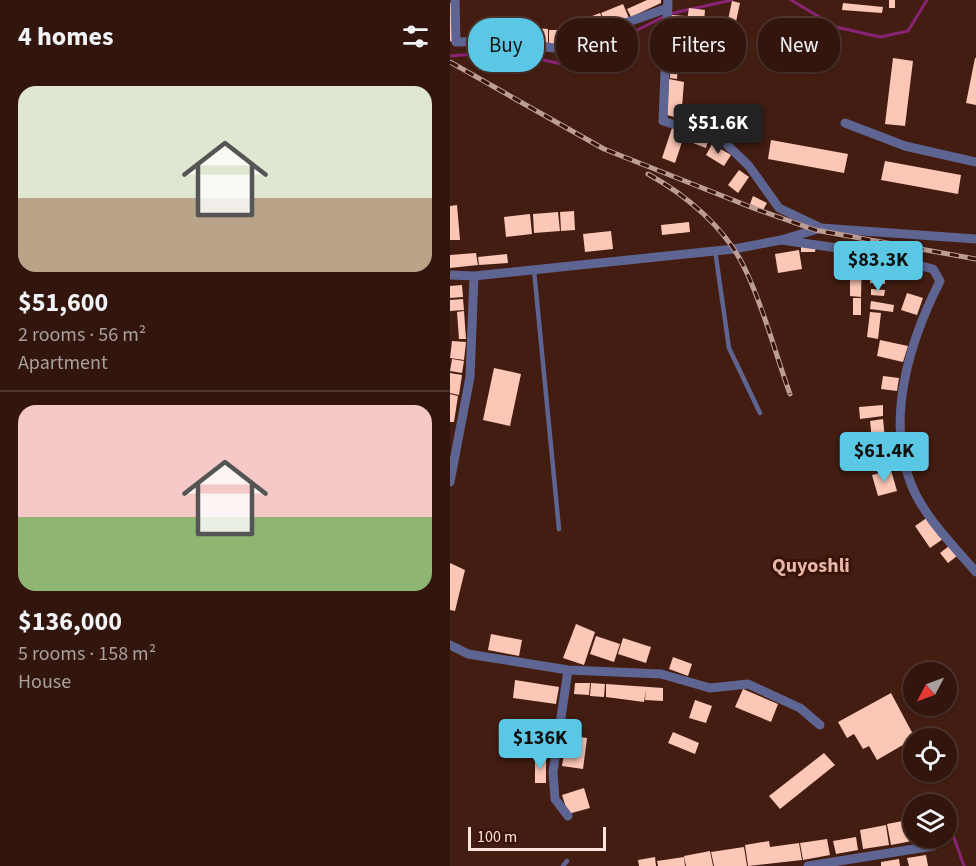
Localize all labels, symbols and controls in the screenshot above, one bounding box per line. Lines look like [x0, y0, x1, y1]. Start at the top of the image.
text: 4 homes [18, 18, 113, 55]
chip: Buy [468, 18, 544, 72]
chip: Rent [556, 18, 638, 72]
chip: Filters [650, 18, 746, 72]
chip: New [758, 18, 840, 72]
icon: filters [399, 20, 432, 53]
pin: $51.6K [669, 104, 767, 155]
text: $51.6K [688, 109, 748, 137]
icon: home [171, 125, 279, 233]
pin: $83.3K [829, 241, 927, 292]
text: $83.3K [848, 246, 908, 274]
text: $51,600 [18, 284, 108, 321]
text: 2 rooms · 56 m² [18, 321, 146, 349]
text: Apartment [18, 349, 108, 377]
pin: $61.4K [835, 432, 933, 483]
text: $61.4K [854, 437, 914, 465]
icon: home [171, 444, 279, 552]
district label: Quyoshli [772, 552, 850, 580]
text: $136,000 [18, 603, 122, 640]
text: 5 rooms · 158 m² [18, 640, 156, 668]
north arrow [903, 662, 957, 716]
map controls [903, 662, 957, 848]
text: House [18, 668, 71, 696]
pin: $136K [498, 719, 582, 770]
text: $136K [513, 724, 567, 752]
button: locate [903, 728, 957, 782]
button: layers [903, 794, 957, 848]
scale bar [468, 824, 606, 852]
text: 100 m [477, 826, 517, 848]

